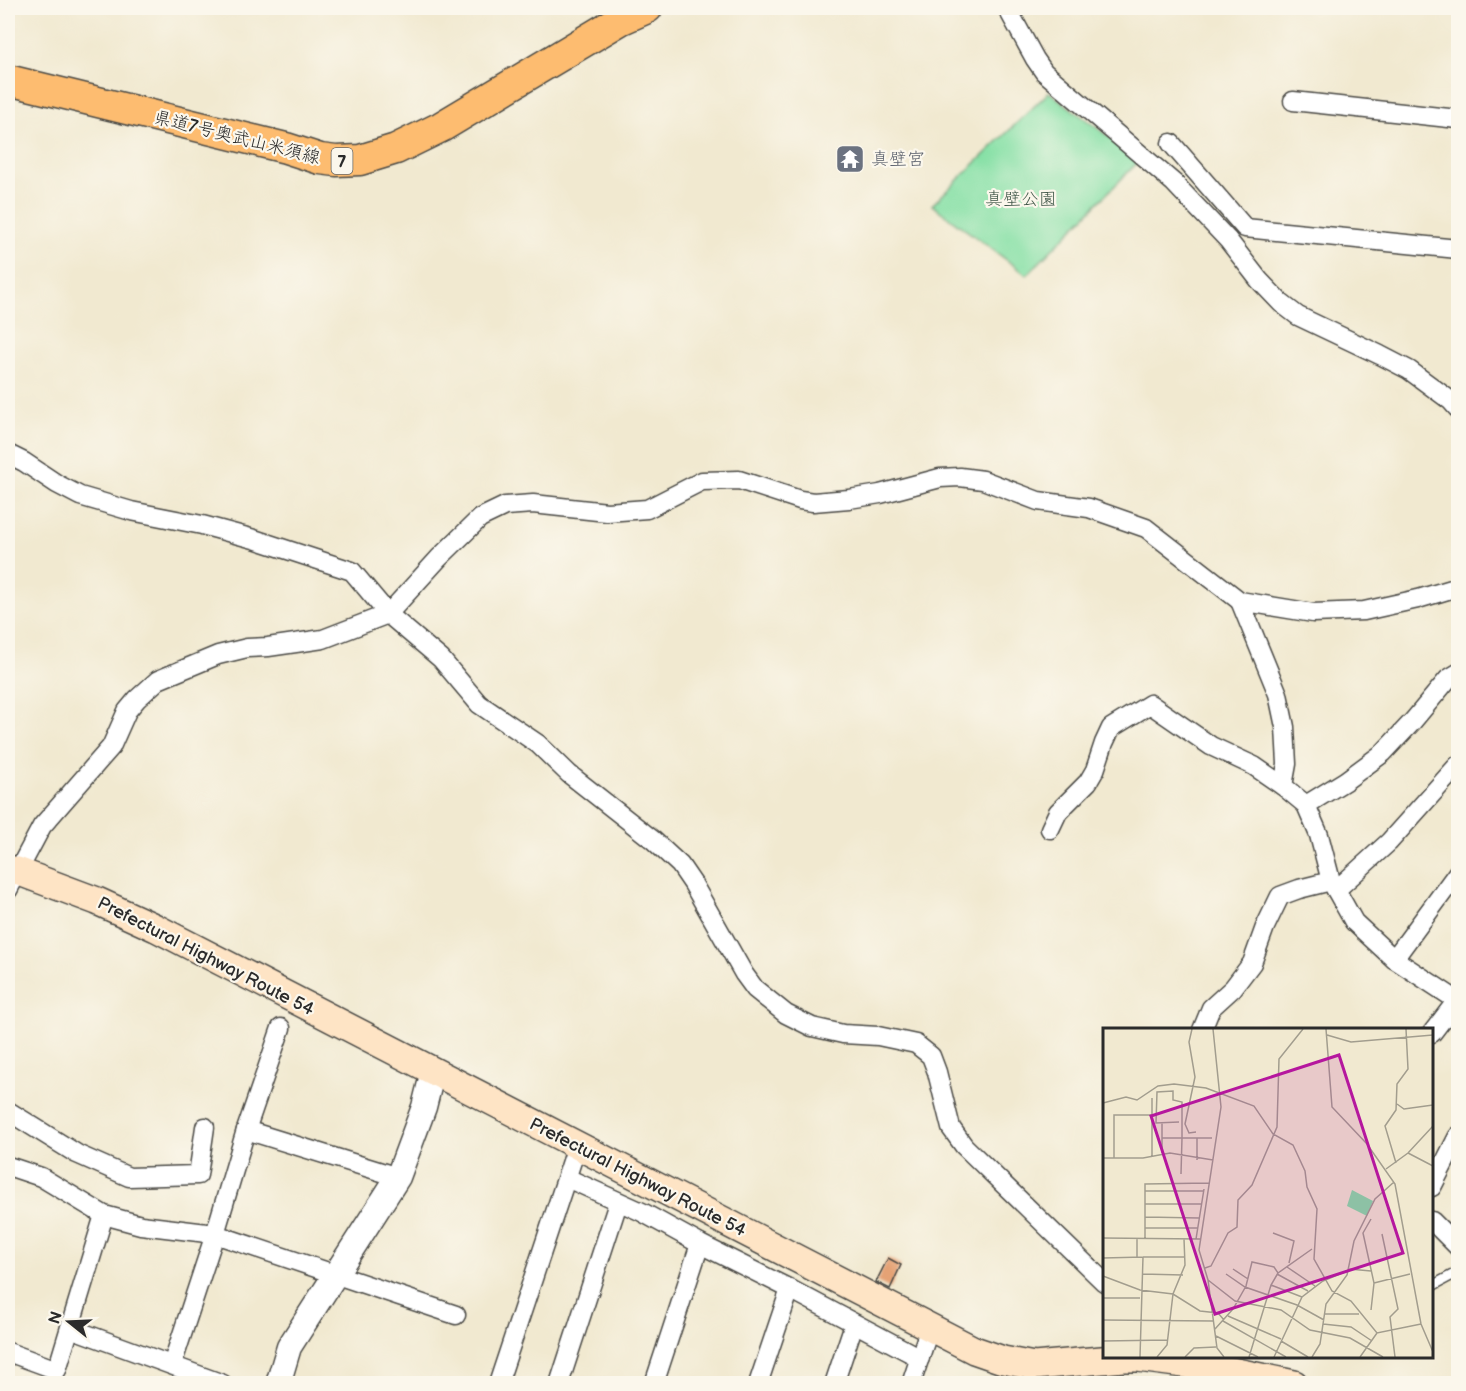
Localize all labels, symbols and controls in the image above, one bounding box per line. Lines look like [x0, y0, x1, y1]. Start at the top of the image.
street label: 県道7号奥武山米須線 [151, 107, 322, 168]
temple icon: 真壁宮 [834, 143, 866, 175]
road number: 7 [332, 148, 352, 174]
place label: 真壁宮 [871, 149, 925, 170]
park label: 真壁公園 [985, 189, 1057, 210]
street label: Prefectural Highway Route 54 [94, 893, 318, 1020]
inset map [1103, 1028, 1433, 1358]
street label: Prefectural Highway Route 54 [526, 1114, 750, 1241]
north arrow [39, 1292, 99, 1352]
text: N [45, 1309, 67, 1326]

